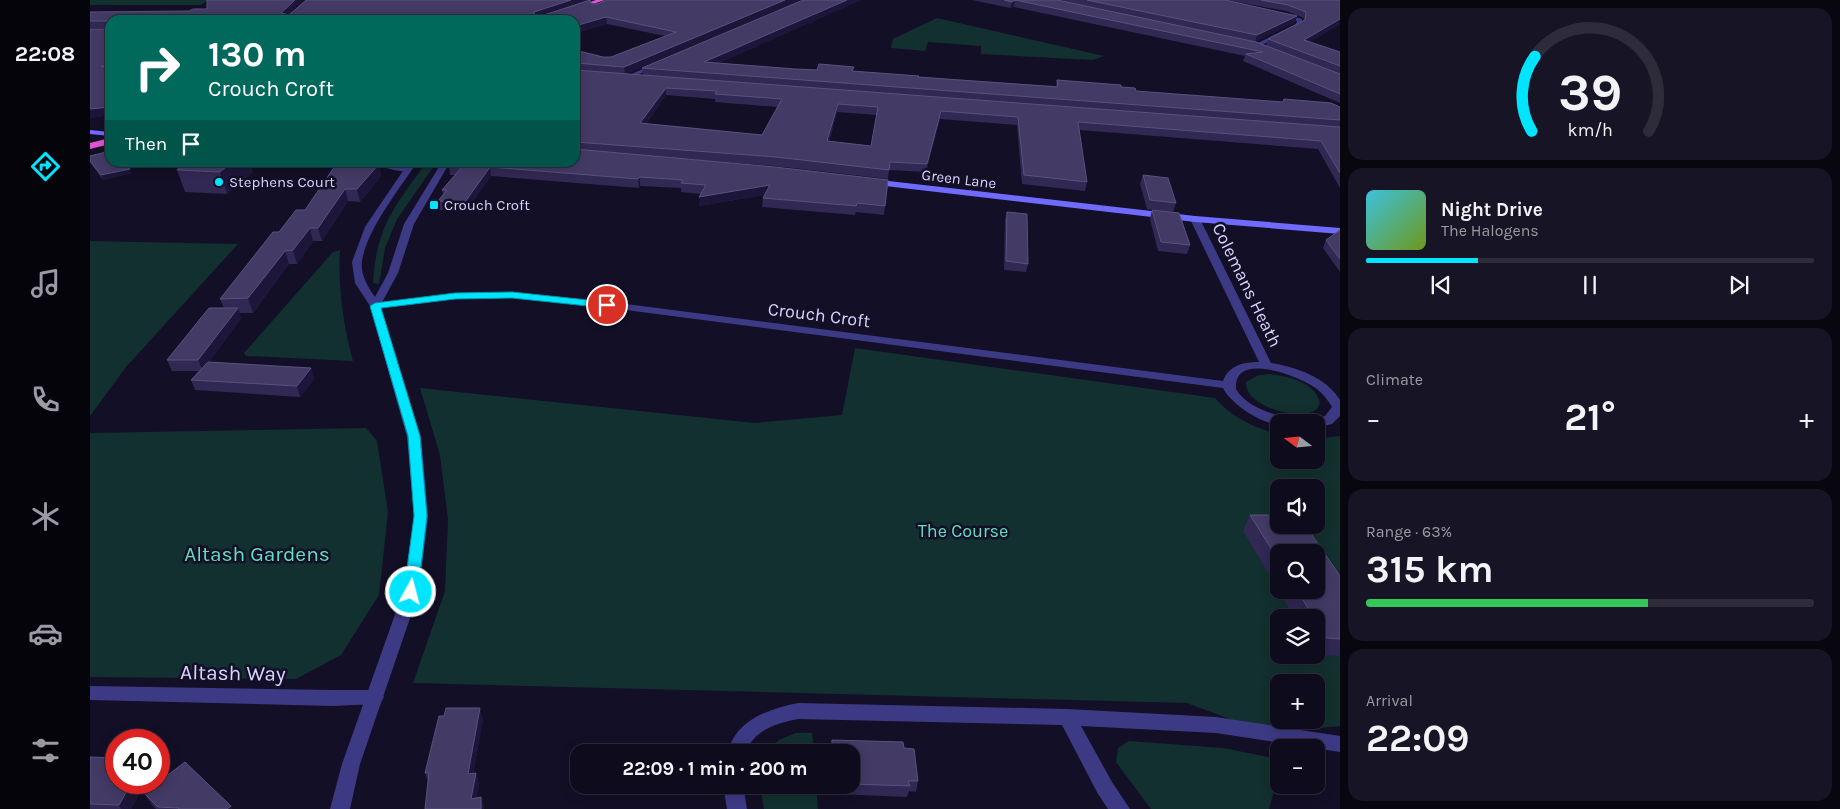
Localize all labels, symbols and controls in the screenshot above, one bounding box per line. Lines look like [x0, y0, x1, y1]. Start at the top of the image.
text: 130 m [208, 34, 306, 75]
icon: right [125, 35, 190, 100]
text: 22:08 [15, 41, 75, 67]
text: 39 [1558, 62, 1622, 123]
text: Crouch Croft [208, 76, 334, 102]
text: km/h [1567, 120, 1613, 141]
icon: arrive [177, 130, 205, 158]
text: Then [125, 133, 167, 155]
icon: directions [28, 149, 63, 184]
street label: Green Lane [921, 165, 997, 193]
place label: Stephens Court [229, 173, 335, 191]
marker: Stephens Court [213, 176, 225, 188]
place label: Crouch Croft [444, 196, 530, 214]
marker: Crouch Croft [428, 199, 440, 211]
text: Night Drive [1441, 199, 1543, 221]
street label: Colemans Heath [1207, 219, 1287, 351]
text: The Halogens [1441, 221, 1539, 240]
icon: music [28, 266, 63, 301]
icon: previous [1427, 271, 1455, 299]
icon: pause [1576, 271, 1604, 299]
icon: next [1725, 271, 1753, 299]
pin [586, 284, 628, 326]
icon: arrive [593, 291, 621, 319]
street label: Crouch Croft [767, 298, 872, 332]
text: Climate [1366, 370, 1423, 389]
icon: phone [28, 382, 63, 417]
text: 21° [1564, 395, 1616, 440]
text: − [1366, 402, 1381, 435]
text: + [1799, 402, 1814, 435]
north arrow [1270, 414, 1325, 469]
map controls [1270, 414, 1325, 794]
button: sound [1270, 479, 1325, 534]
icon: climate [28, 499, 63, 534]
park label: The Course [918, 520, 1008, 542]
text: Range · 63% [1366, 522, 1452, 541]
park label: Altash Gardens [184, 542, 330, 566]
button: search [1270, 544, 1325, 599]
text: 315 km [1366, 547, 1493, 592]
position arrow [384, 565, 436, 617]
button: layers [1270, 609, 1325, 664]
icon: car [28, 616, 63, 651]
street label: Altash Way [180, 660, 286, 686]
button: + [1270, 674, 1325, 729]
text: Arrival [1366, 691, 1413, 710]
text: 22:09 [1366, 716, 1469, 761]
speed limit sign: 40 [105, 729, 170, 794]
icon: filters [28, 733, 63, 768]
button: − [1270, 739, 1325, 794]
text: 22:09 · 1 min · 200 m [622, 758, 808, 780]

